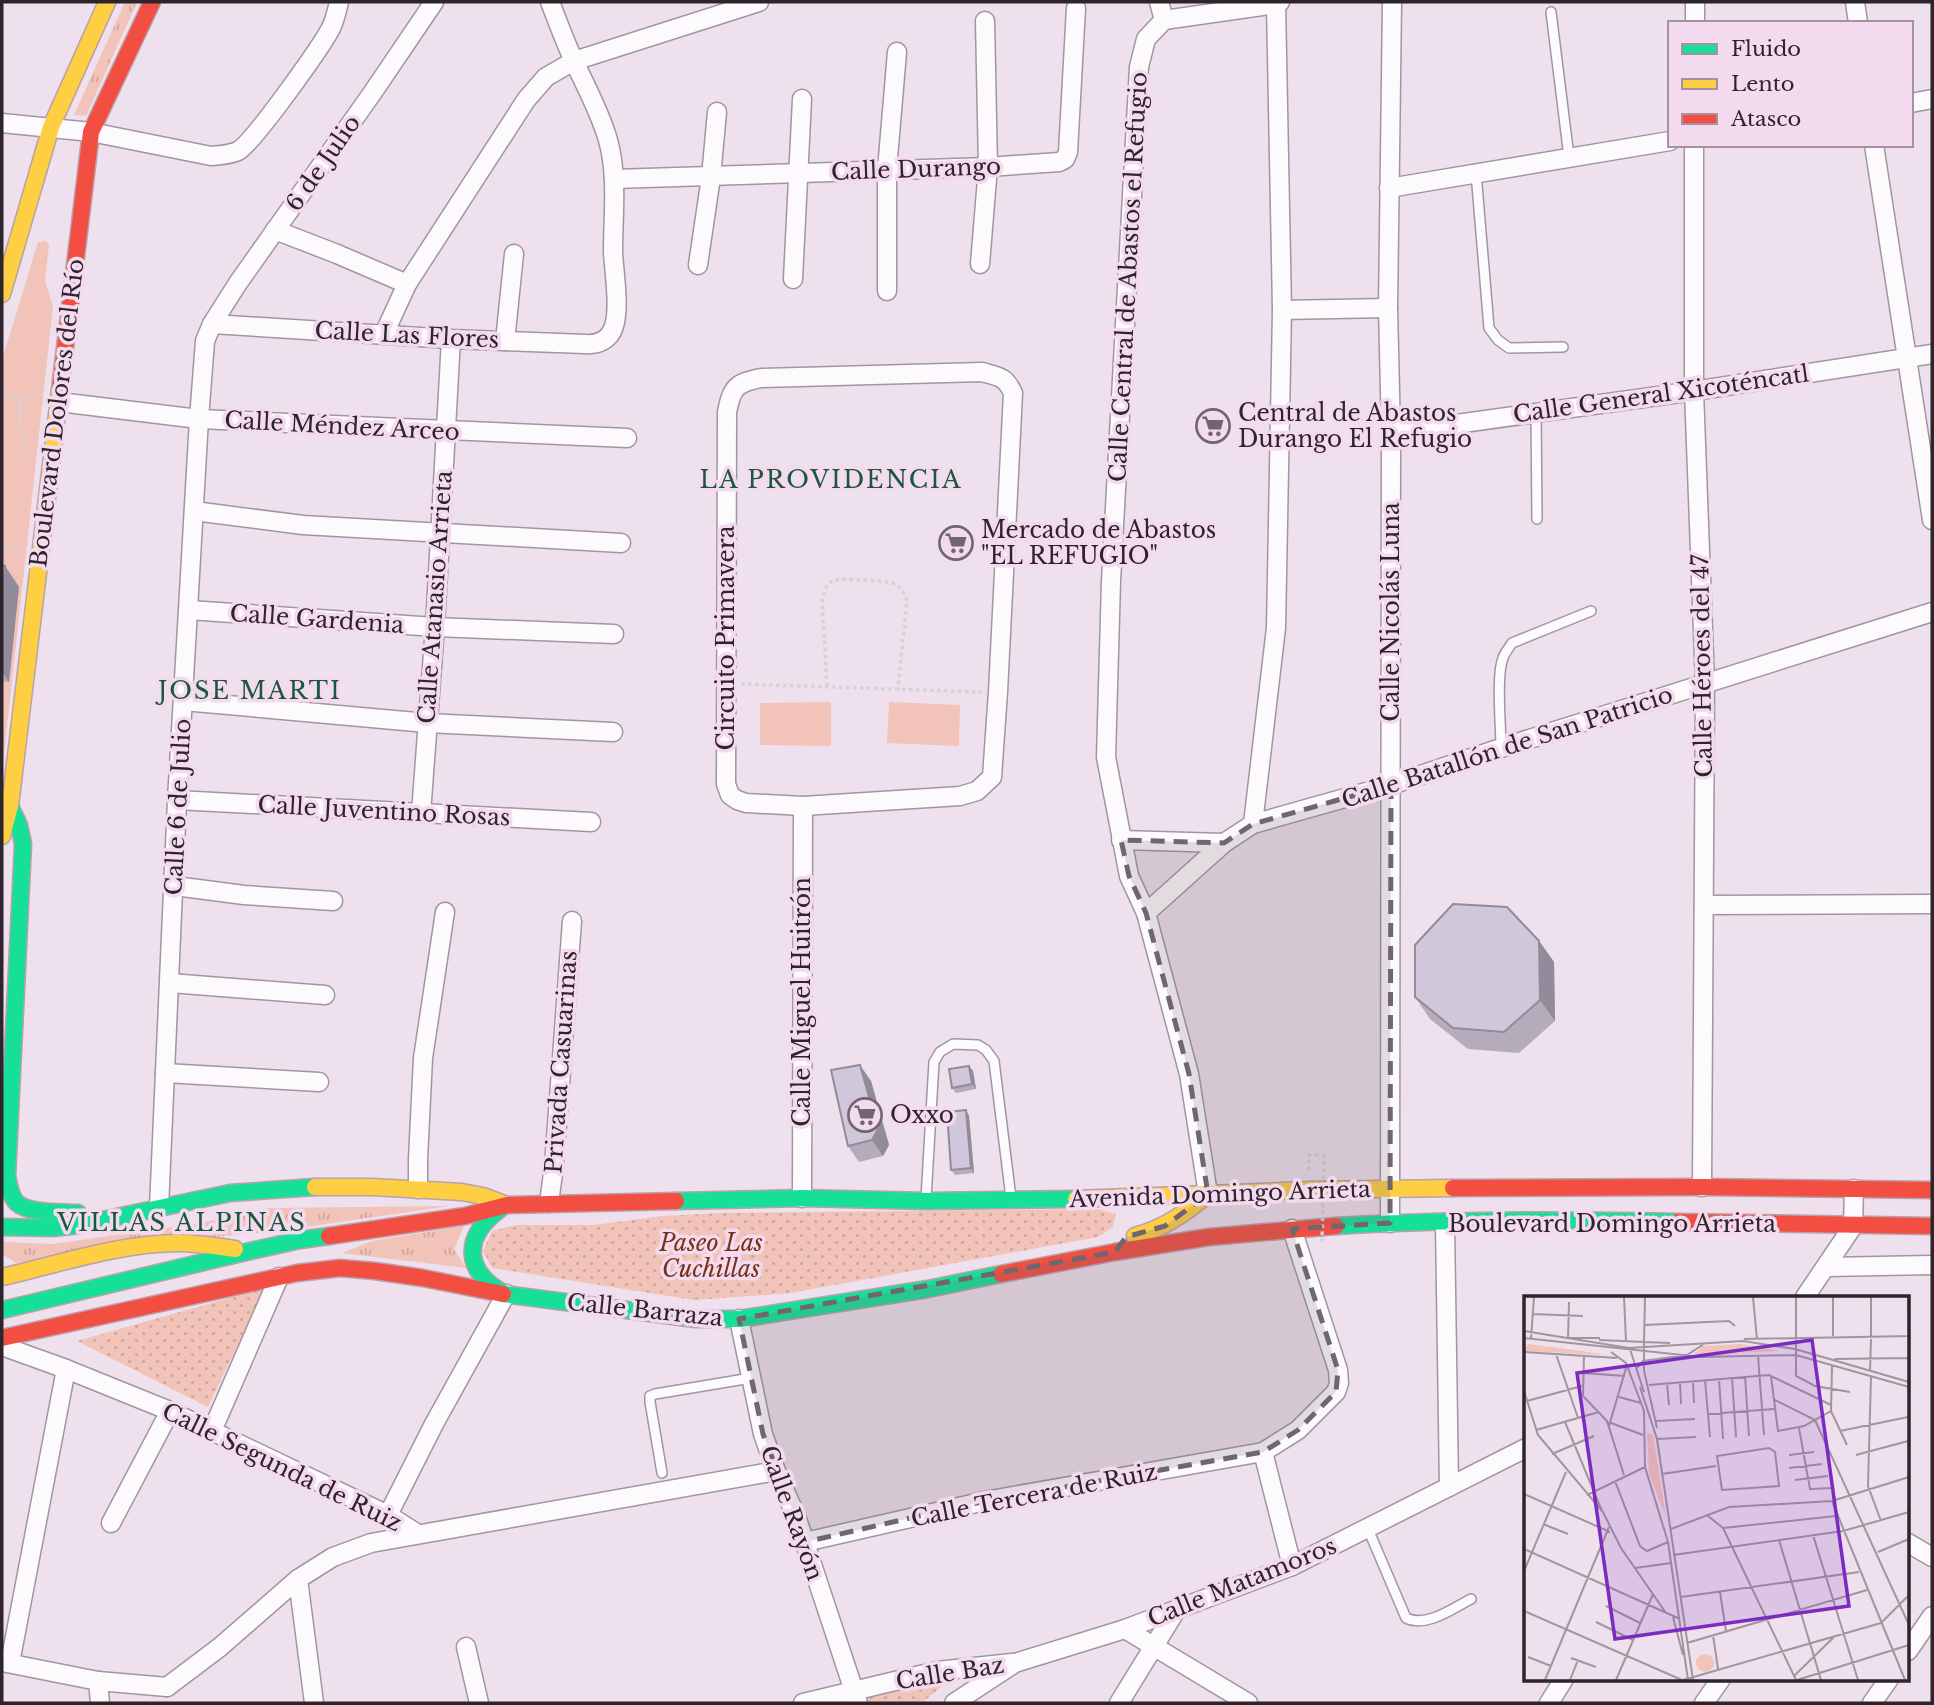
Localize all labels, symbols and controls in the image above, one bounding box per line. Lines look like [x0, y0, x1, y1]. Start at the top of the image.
legend [1668, 21, 1913, 147]
text: Fluido [1731, 36, 1801, 62]
street label: Calle Central de Abastos el Refugio [1103, 71, 1153, 483]
text: Lento [1731, 71, 1794, 97]
text: Atasco [1730, 106, 1801, 132]
street label: 6 de Julio [280, 109, 366, 217]
street label: Calle Durango [831, 152, 1001, 186]
street label: Boulevard Dolores del Río [24, 257, 90, 569]
street label: Calle Las Flores [314, 316, 500, 354]
street label: Calle General Xicoténcatl [1511, 359, 1811, 429]
place label: Central de Abastos Durango El Refugio [1238, 399, 1472, 453]
street label: Calle Méndez Arceo [224, 406, 460, 446]
supermarket icon: Central de Abastos Durango El Refugio [1194, 407, 1232, 445]
district label: LA PROVIDENCIA [699, 465, 963, 494]
street label: Calle Atanasio Arrieta [412, 469, 458, 725]
street label: Calle Nicolás Luna [1377, 502, 1405, 722]
place label: Mercado de Abastos "EL REFUGIO" [981, 516, 1216, 570]
supermarket icon: Mercado de Abastos "EL REFUGIO" [937, 524, 975, 562]
street label: Circuito Primavera [712, 525, 740, 750]
street label: Calle Héroes del 47 [1686, 554, 1718, 778]
street label: Calle Gardenia [229, 599, 405, 639]
district label: JOSE MARTI [155, 676, 342, 705]
street label: Calle Batallón de San Patricio [1338, 680, 1676, 814]
street label: Calle 6 de Julio [159, 718, 197, 896]
street label: Calle Juventino Rosas [257, 790, 511, 832]
street label: Calle Miguel Huitrón [788, 877, 816, 1127]
street label: Privada Casuarinas [539, 950, 583, 1174]
supermarket icon: Oxxo [846, 1096, 884, 1134]
place label: Oxxo [890, 1101, 954, 1129]
street label: Avenida Domingo Arrieta [1068, 1175, 1372, 1213]
district label: VILLAS ALPINAS [56, 1208, 307, 1237]
street label: Boulevard Domingo Arrieta [1448, 1210, 1776, 1238]
park label: Paseo Las Cuchillas [658, 1229, 763, 1283]
street label: Calle Barraza [566, 1288, 725, 1332]
inset map [1524, 1296, 1910, 1680]
street label: Calle Segunda de Ruiz [158, 1397, 406, 1537]
street label: Calle Rayón [755, 1442, 829, 1584]
street label: Calle Tercera de Ruiz [909, 1457, 1159, 1533]
street label: Calle Matamoros [1144, 1531, 1340, 1633]
street label: Calle Baz [894, 1651, 1006, 1695]

